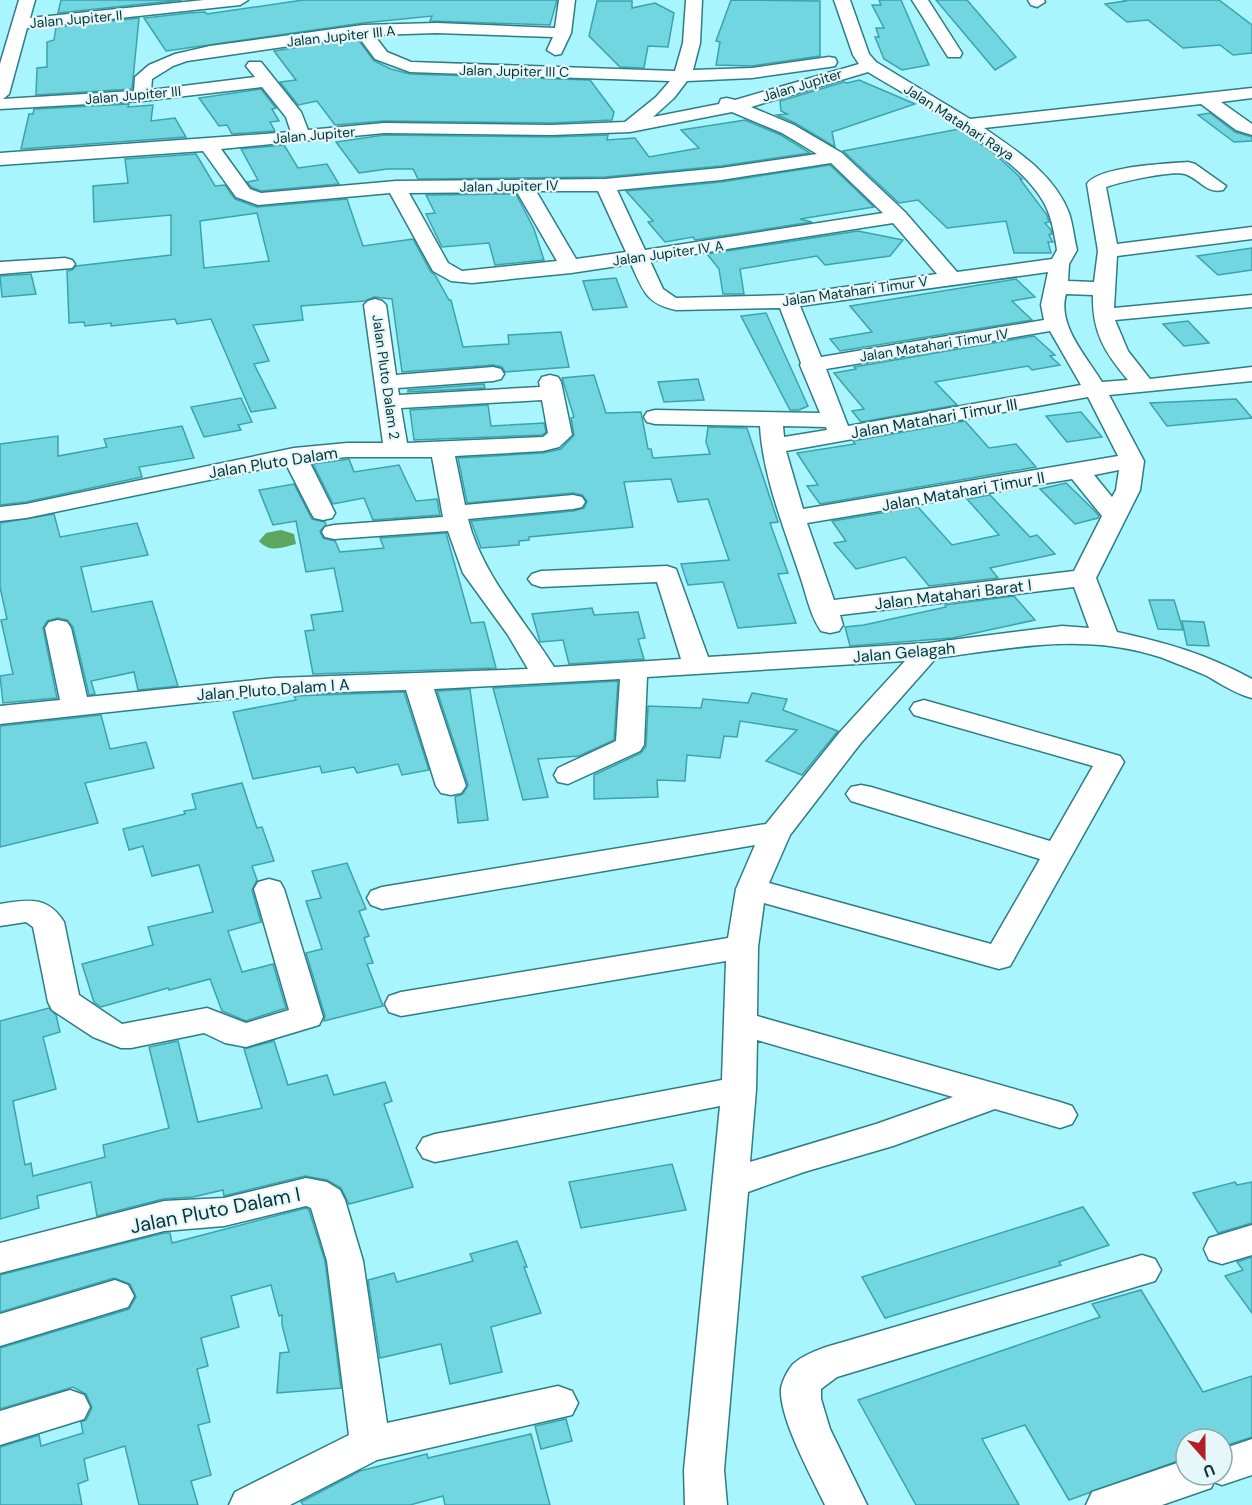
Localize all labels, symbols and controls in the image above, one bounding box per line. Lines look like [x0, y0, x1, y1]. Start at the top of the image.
street label: Jalan Jupiter II [29, 6, 123, 32]
street label: Jalan Jupiter III A [286, 21, 396, 51]
street label: Jalan Jupiter III C [459, 61, 569, 81]
street label: Jalan Jupiter [760, 64, 844, 106]
street label: Jalan Matahari Raya [900, 80, 1018, 164]
street label: Jalan Jupiter III [84, 82, 182, 108]
street label: Jalan Jupiter [272, 122, 356, 148]
street label: Jalan Jupiter IV [459, 176, 559, 196]
street label: Jalan Jupiter IV A [611, 236, 725, 270]
street label: Jalan Matahari Timur V [781, 272, 930, 310]
street label: Jalan Pluto Dalam 2 [368, 313, 404, 441]
street label: Jalan Matahari Timur IV [858, 324, 1010, 366]
street label: Jalan Matahari Timur III [849, 393, 1019, 443]
street label: Jalan Pluto Dalam [207, 442, 339, 483]
street label: Jalan Matahari Timur II [880, 467, 1046, 516]
street label: Jalan Matahari Barat I [873, 574, 1033, 615]
street label: Jalan Gelagah [852, 638, 956, 667]
street label: Jalan Pluto Dalam I A [196, 674, 351, 705]
street label: Jalan Pluto Dalam I [128, 1181, 302, 1239]
north arrow [1174, 1427, 1234, 1487]
text: U [1200, 1459, 1218, 1482]

